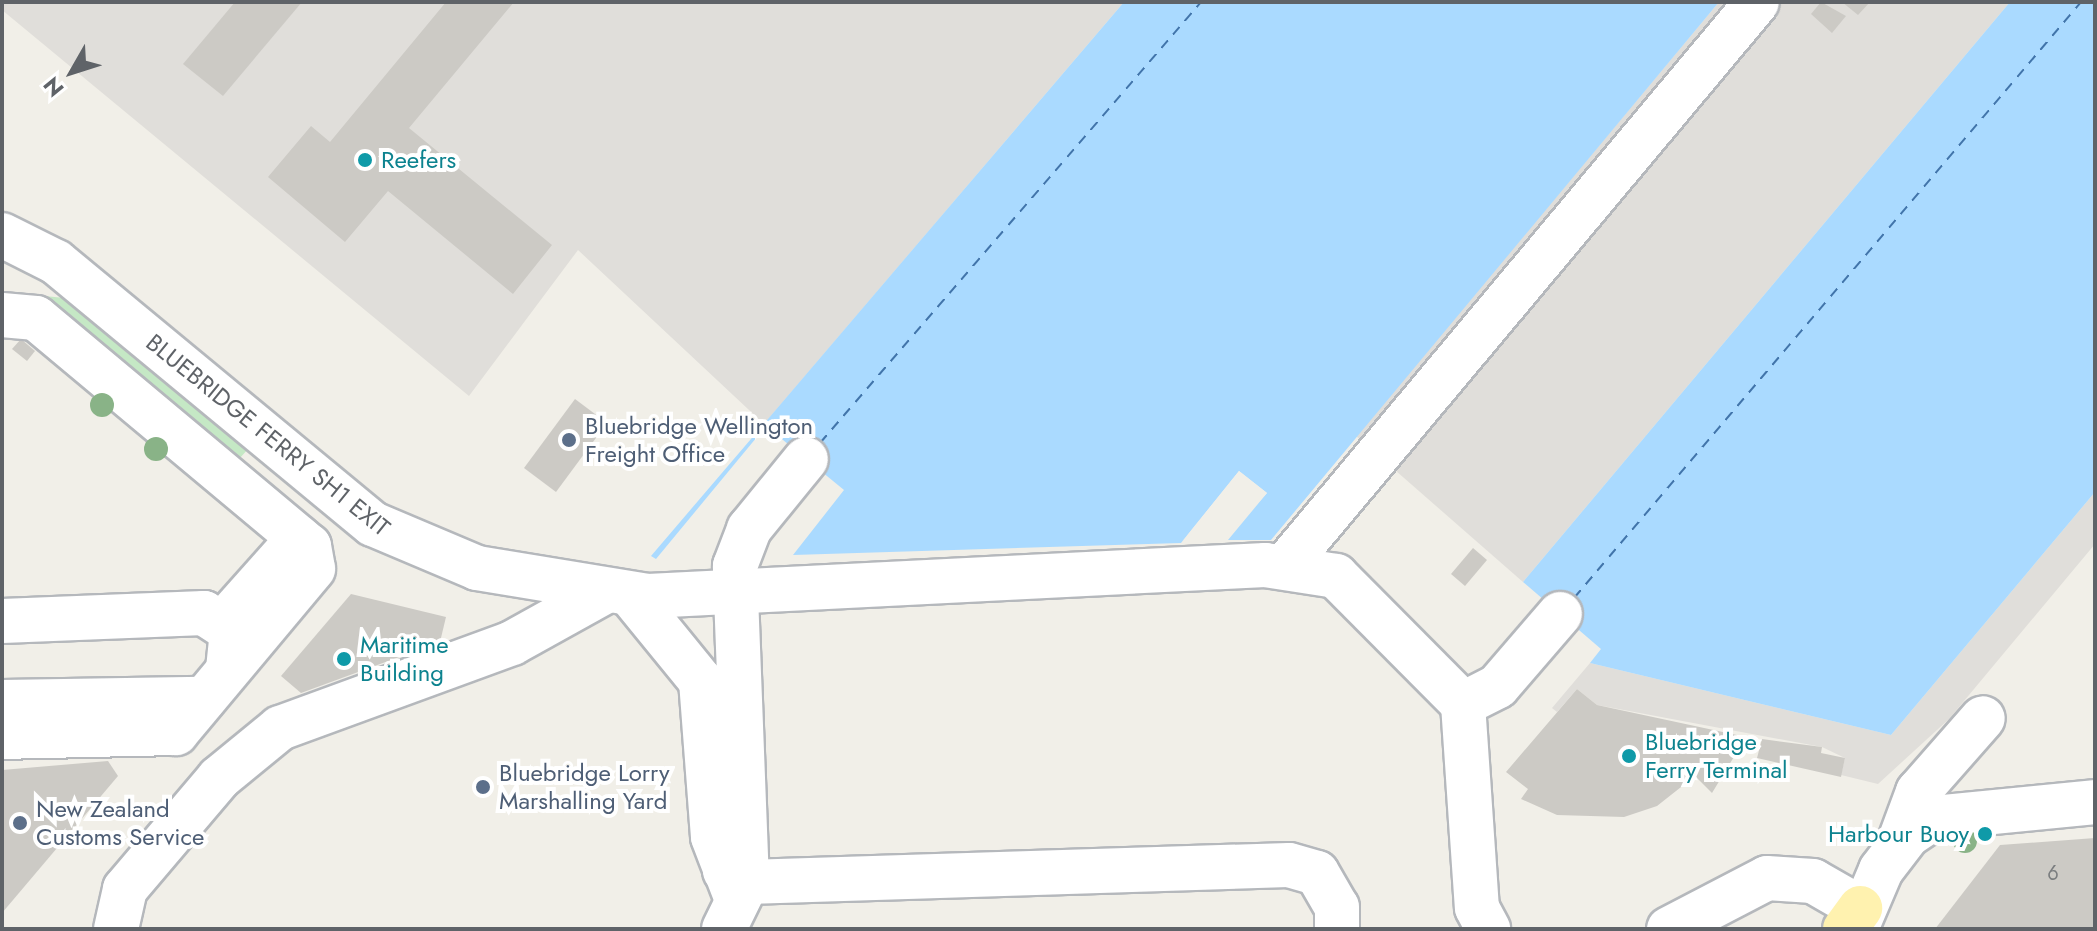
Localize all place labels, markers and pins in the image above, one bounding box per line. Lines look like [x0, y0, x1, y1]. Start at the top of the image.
place label: Reefers [381, 146, 456, 174]
marker: Reefers [356, 151, 374, 169]
place label: Bluebridge Wellington Freight Office [585, 412, 813, 468]
marker: Bluebridge Wellington Freight Office [560, 431, 578, 449]
place label: Maritime Building [360, 631, 449, 687]
marker: Maritime Building [335, 650, 353, 668]
place label: Bluebridge Ferry Terminal [1645, 728, 1788, 784]
marker: Bluebridge Ferry Terminal [1620, 747, 1638, 765]
place label: Bluebridge Lorry Marshalling Yard [499, 759, 670, 815]
marker: Bluebridge Lorry Marshalling Yard [474, 778, 492, 796]
place label: New Zealand Customs Service [36, 795, 204, 851]
marker: New Zealand Customs Service [11, 814, 29, 832]
place label: Harbour Buoy [1828, 820, 1969, 848]
marker: Harbour Buoy [1976, 825, 1994, 843]

